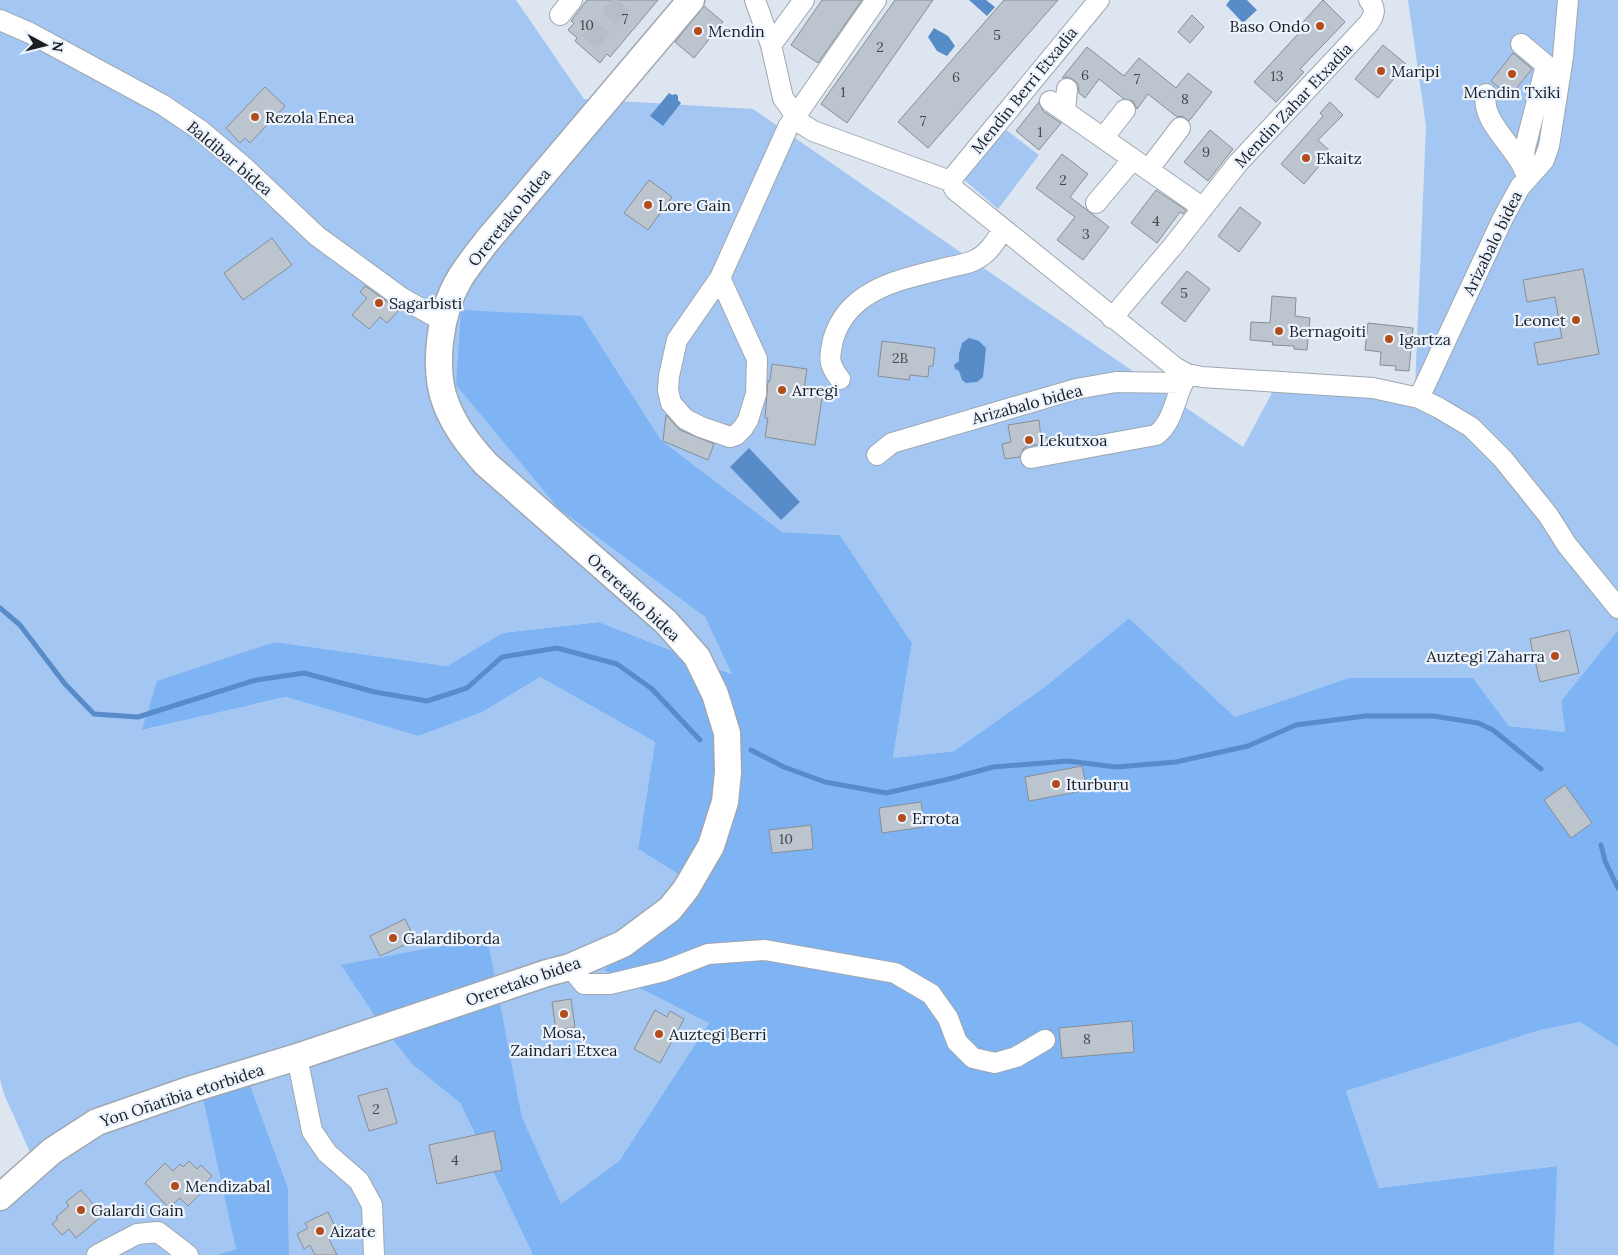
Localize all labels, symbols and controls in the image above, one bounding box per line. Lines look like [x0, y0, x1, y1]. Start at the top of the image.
house number: 7 [622, 10, 629, 28]
house number: 10 [580, 16, 594, 34]
place label: Baso Ondo [1229, 16, 1310, 36]
north arrow [20, 20, 70, 70]
marker: Baso Ondo [1314, 20, 1326, 32]
place label: Mendin [708, 21, 765, 41]
street label: Mendin Berri Etxadia [967, 23, 1081, 157]
marker: Mendin [692, 25, 704, 37]
house number: 5 [993, 26, 1001, 44]
house number: 2 [876, 38, 884, 56]
street label: Mendin Zahar Etxadia [1230, 38, 1356, 172]
text: N [48, 40, 67, 53]
place label: Maripi [1391, 61, 1439, 81]
marker: Maripi [1375, 65, 1387, 77]
house number: 6 [1081, 66, 1089, 84]
house number: 13 [1271, 67, 1284, 85]
house number: 6 [952, 68, 960, 86]
marker: Mendin Txiki [1506, 68, 1518, 80]
house number: 7 [1134, 70, 1141, 88]
place label: Mendin Txiki [1464, 82, 1560, 102]
house number: 1 [840, 83, 846, 101]
house number: 8 [1181, 90, 1189, 108]
place label: Rezola Enea [265, 107, 354, 127]
marker: Rezola Enea [249, 111, 261, 123]
house number: 7 [920, 112, 927, 130]
street label: Baldibar bidea [183, 116, 277, 200]
house number: 1 [1037, 123, 1043, 141]
house number: 9 [1202, 143, 1210, 161]
place label: Ekaitz [1316, 148, 1362, 168]
marker: Ekaitz [1300, 152, 1312, 164]
street label: Oreretako bidea [463, 164, 555, 270]
house number: 2 [1059, 171, 1067, 189]
street label: Arizabalo bidea [1458, 188, 1526, 299]
place label: Lore Gain [658, 195, 731, 215]
marker: Lore Gain [642, 199, 654, 211]
house number: 4 [1152, 212, 1160, 230]
house number: 3 [1082, 225, 1090, 243]
house number: 5 [1180, 284, 1188, 302]
place label: Sagarbisti [389, 293, 462, 313]
marker: Sagarbisti [373, 297, 385, 309]
place label: Leonet [1514, 310, 1567, 330]
marker: Leonet [1570, 314, 1582, 326]
place label: Bernagoiti [1289, 321, 1366, 341]
marker: Bernagoiti [1273, 325, 1285, 337]
place label: Igartza [1399, 329, 1451, 349]
marker: Igartza [1383, 333, 1395, 345]
house number: 2B [892, 349, 908, 367]
place label: Arregi [791, 380, 838, 400]
street label: Arizabalo bidea [969, 380, 1084, 429]
marker: Arregi [776, 384, 788, 396]
place label: Lekutxoa [1039, 430, 1107, 450]
marker: Lekutxoa [1023, 434, 1035, 446]
street label: Oreretako bidea [583, 549, 685, 645]
place label: Auztegi Zaharra [1426, 646, 1545, 666]
marker: Auztegi Zaharra [1549, 650, 1561, 662]
place label: Iturburu [1066, 774, 1129, 794]
marker: Iturburu [1050, 778, 1062, 790]
place label: Errota [912, 808, 960, 828]
marker: Errota [896, 812, 908, 824]
house number: 10 [779, 830, 793, 848]
place label: Galardiborda [403, 928, 500, 948]
marker: Galardiborda [387, 932, 399, 944]
street label: Oreretako bidea [463, 952, 583, 1010]
marker: Mosa, Zaindari Etxea [558, 1008, 570, 1020]
place label: Mosa, Zaindari Etxea [510, 1022, 618, 1060]
place label: Auztegi Berri [668, 1024, 767, 1044]
marker: Auztegi Berri [653, 1028, 665, 1040]
house number: 8 [1083, 1030, 1091, 1048]
street label: Yon Oñatibia etorbidea [97, 1059, 266, 1131]
house number: 2 [372, 1100, 380, 1118]
house number: 4 [451, 1151, 459, 1169]
place label: Mendizabal [185, 1176, 270, 1196]
marker: Mendizabal [169, 1180, 181, 1192]
place label: Galardi Gain [91, 1200, 184, 1220]
marker: Galardi Gain [75, 1204, 87, 1216]
place label: Aizate [329, 1221, 376, 1241]
marker: Aizate [314, 1225, 326, 1237]

